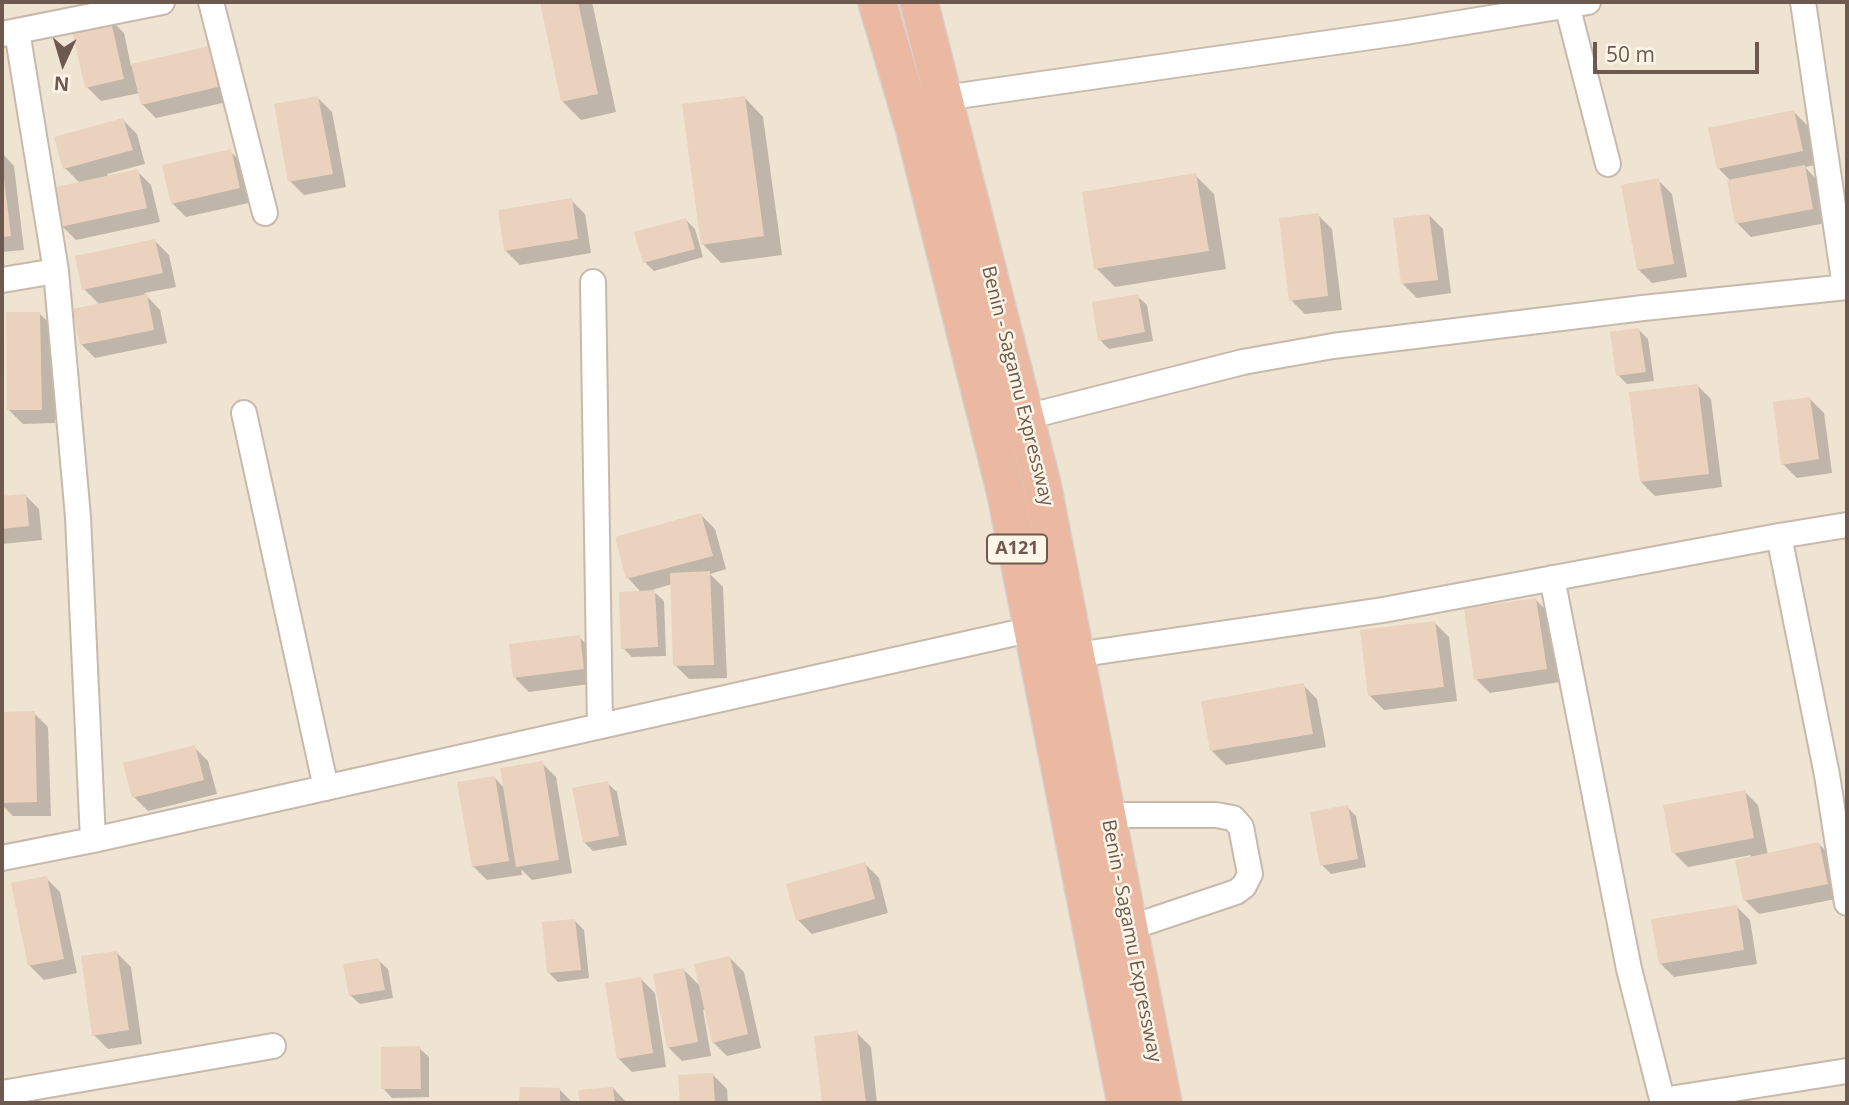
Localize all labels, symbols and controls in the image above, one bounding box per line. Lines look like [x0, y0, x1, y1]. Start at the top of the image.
north arrow [28, 28, 98, 98]
scale bar [1597, 28, 1763, 72]
text: 50 m [1606, 40, 1655, 68]
text: N [53, 70, 70, 97]
street label: Benin - Sagamu Expressway [976, 264, 1058, 508]
road number: A121 [987, 534, 1047, 564]
street label: Benin - Sagamu Expressway [1096, 818, 1166, 1064]

